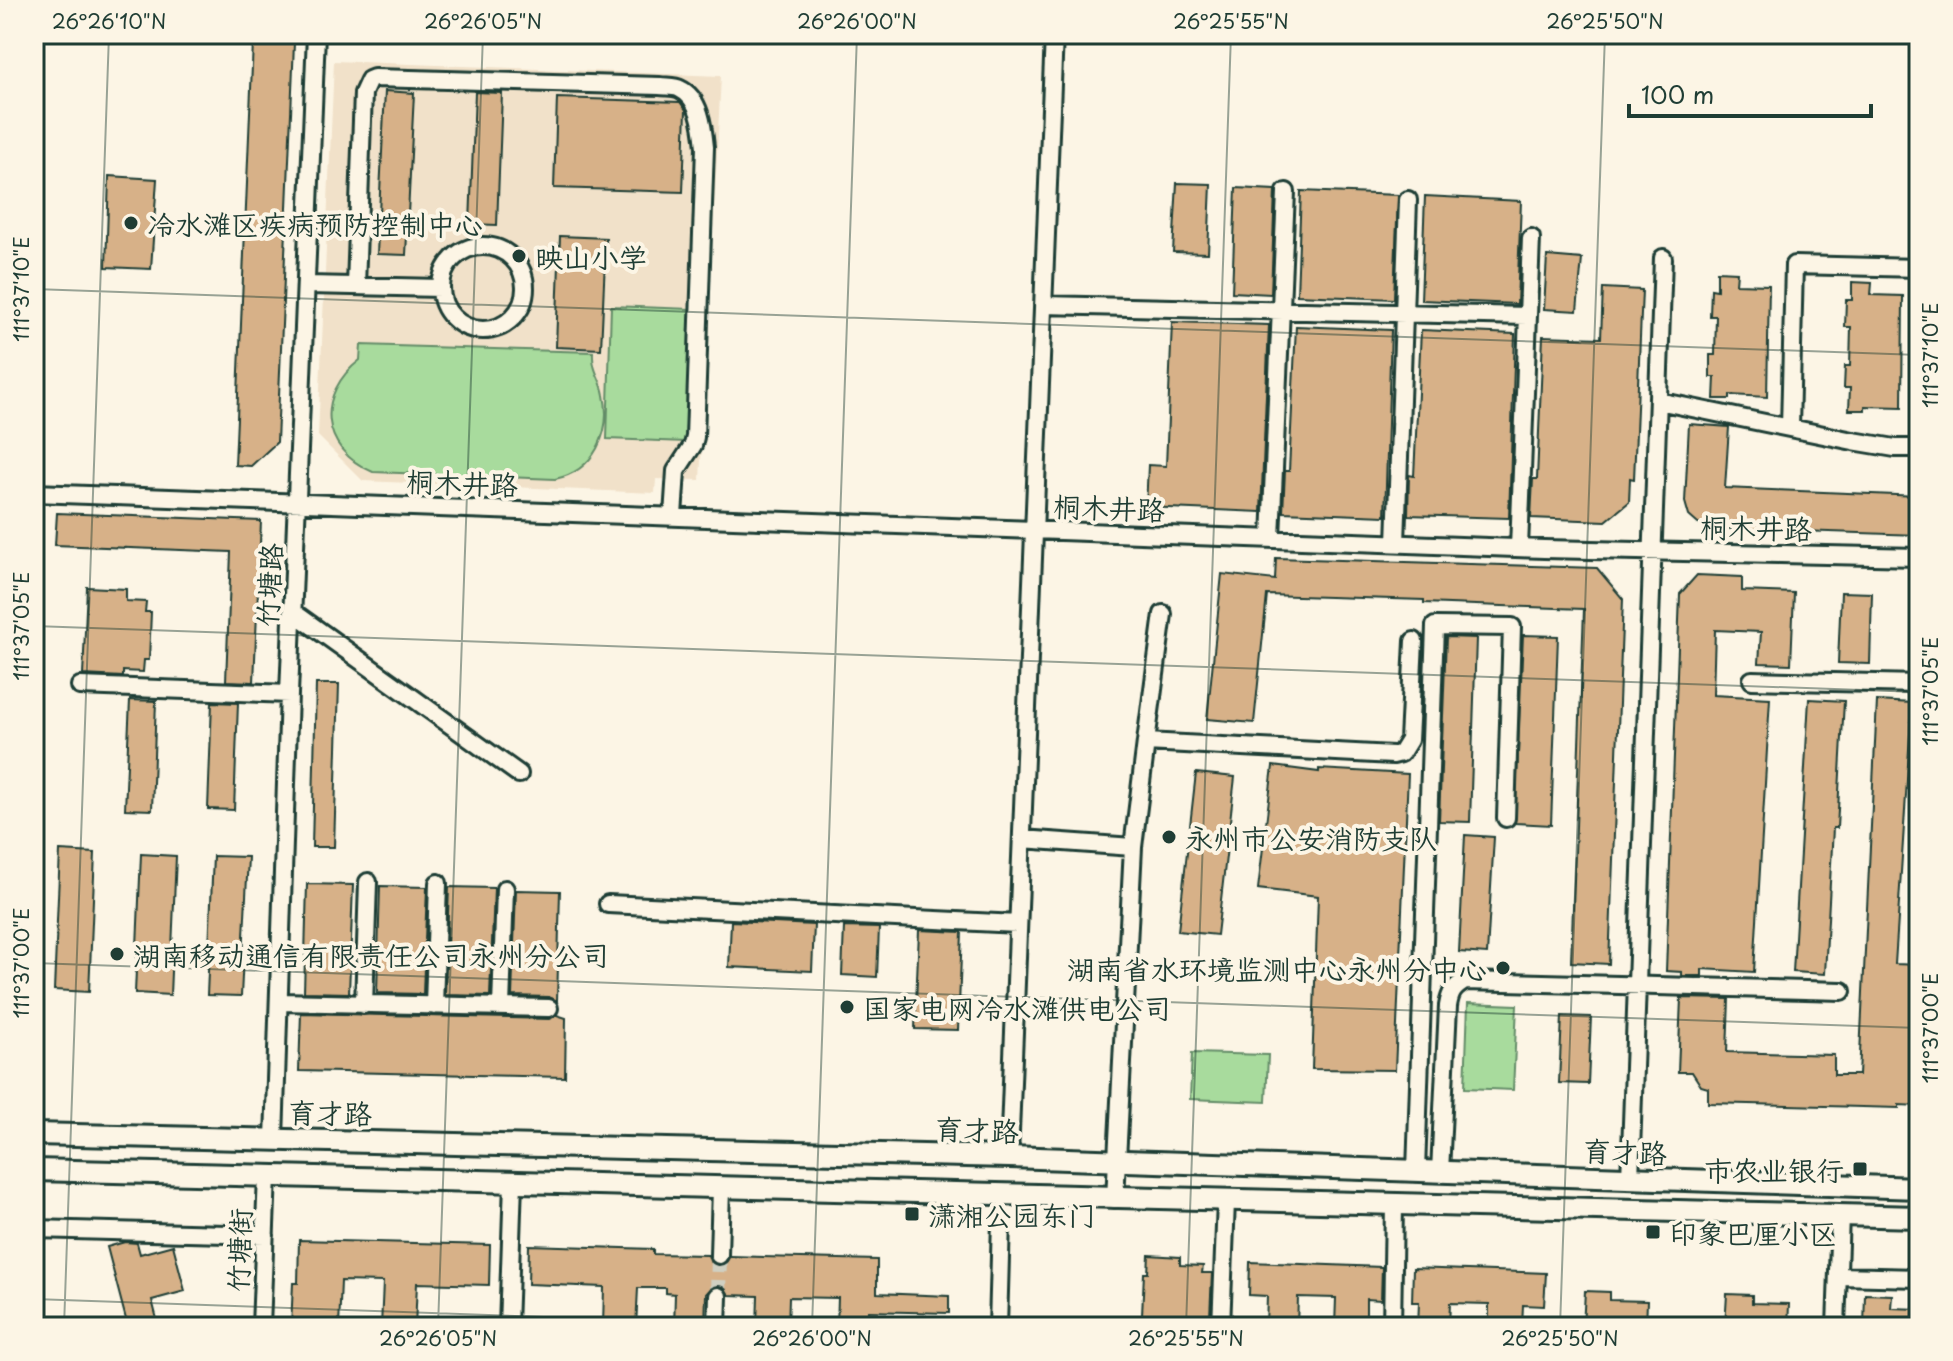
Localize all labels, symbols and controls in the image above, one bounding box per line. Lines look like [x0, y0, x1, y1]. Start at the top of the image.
text: 26°26'10"N [52, 6, 166, 36]
text: 26°26'05"N [424, 6, 542, 36]
text: 26°26'00"N [797, 6, 917, 36]
text: 26°25'55"N [1173, 6, 1289, 36]
text: 26°25'50"N [1546, 6, 1664, 36]
scale bar [1629, 68, 1871, 118]
text: 100 m [1641, 76, 1714, 112]
place label: 冷水滩区疾病预防控制中心 [147, 202, 483, 245]
marker: 冷水滩区疾病预防控制中心 [122, 214, 140, 232]
place label: 映山小学 [535, 235, 647, 278]
text: 111°37'10"E [6, 236, 36, 342]
marker: 映山小学 [510, 247, 528, 265]
text: 111°37'10"E [1915, 302, 1945, 408]
street label: 桐木井路 [405, 459, 519, 505]
street label: 桐木井路 [1052, 484, 1166, 530]
street label: 桐木井路 [1700, 505, 1812, 549]
street label: 竹塘路 [244, 542, 292, 628]
text: 111°37'05"E [6, 571, 36, 681]
text: 111°37'05"E [1915, 636, 1945, 746]
place label: 永州市公安消防支队 [1185, 816, 1437, 859]
marker: 永州市公安消防支队 [1160, 828, 1178, 846]
text: 111°37'00"E [6, 907, 36, 1019]
place label: 湖南移动通信有限责任公司永州分公司 [133, 933, 609, 976]
marker: 湖南移动通信有限责任公司永州分公司 [108, 945, 126, 963]
place label: 湖南省水环境监测中心永州分中心 [1067, 947, 1487, 990]
marker: 湖南省水环境监测中心永州分中心 [1494, 959, 1512, 977]
text: 111°37'00"E [1915, 972, 1945, 1084]
place label: 国家电网冷水滩供电公司 [863, 986, 1171, 1029]
marker: 国家电网冷水滩供电公司 [838, 998, 856, 1016]
street label: 育才路 [288, 1090, 372, 1134]
street label: 育才路 [934, 1106, 1020, 1152]
street label: 育才路 [1582, 1128, 1668, 1174]
place label: 市农业银行 [1704, 1148, 1844, 1191]
marker: 市农业银行 [1851, 1160, 1869, 1178]
place label: 潇湘公园东门 [928, 1193, 1096, 1236]
marker: 潇湘公园东门 [903, 1205, 921, 1223]
street label: 竹塘街 [215, 1207, 261, 1293]
place label: 印象巴厘小区 [1669, 1211, 1837, 1254]
marker: 印象巴厘小区 [1644, 1223, 1662, 1241]
text: 26°26'05"N [379, 1323, 497, 1353]
text: 26°26'00"N [752, 1323, 872, 1353]
text: 26°25'55"N [1128, 1323, 1244, 1353]
text: 26°25'50"N [1501, 1323, 1619, 1353]

